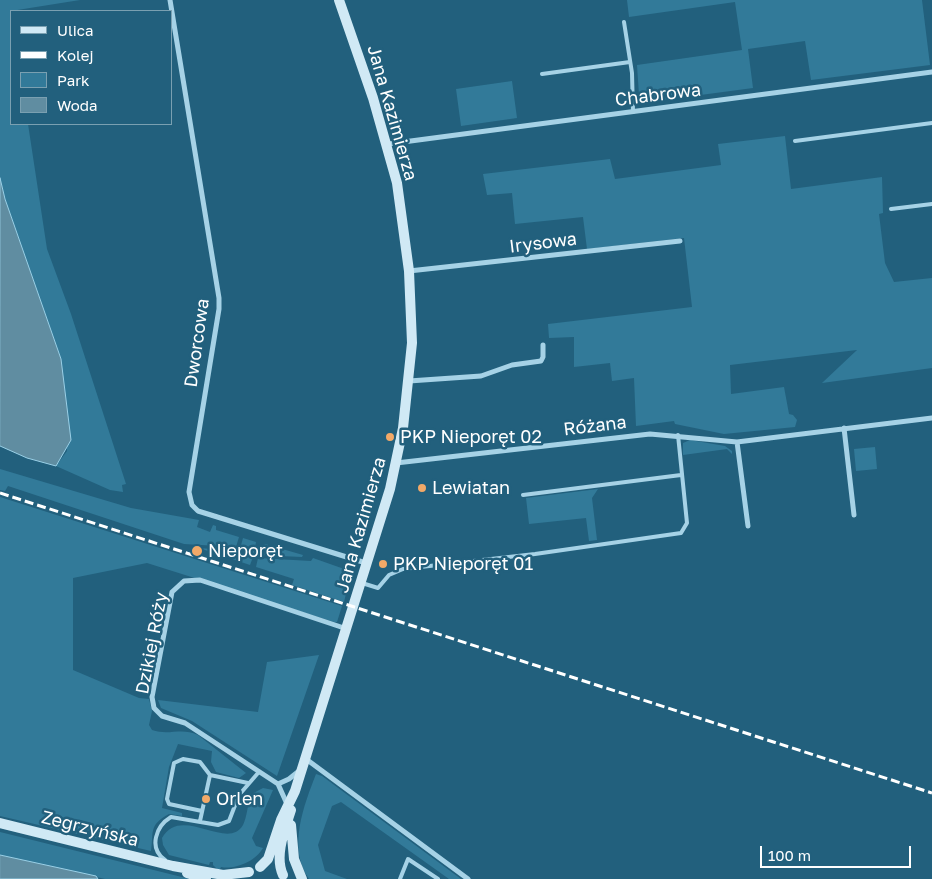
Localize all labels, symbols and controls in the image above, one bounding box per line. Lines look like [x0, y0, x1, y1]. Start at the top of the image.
legend [10, 10, 172, 125]
text: Ulica [57, 21, 93, 39]
street label: Jana Kazimierza [362, 43, 422, 183]
text: Kolej [57, 46, 93, 64]
text: Park [57, 71, 89, 89]
street label: Chabrowa [614, 79, 702, 111]
text: Woda [57, 96, 98, 114]
street label: Irysowa [508, 228, 578, 258]
street label: Dworcowa [180, 297, 214, 389]
street label: Różana [562, 411, 628, 441]
place label: PKP Nieporęt 02 [400, 426, 542, 448]
marker: PKP Nieporęt 02 [384, 431, 396, 443]
street label: Jana Kazimierza [331, 455, 391, 595]
place label: Lewiatan [432, 477, 510, 499]
marker: Lewiatan [416, 482, 428, 494]
place label: Nieporęt [208, 540, 283, 562]
marker: Nieporęt [190, 544, 204, 558]
place label: PKP Nieporęt 01 [393, 553, 533, 575]
marker: PKP Nieporęt 01 [377, 558, 389, 570]
street label: Dzikiej Róży [132, 590, 172, 696]
place label: Orlen [216, 788, 263, 810]
marker: Orlen [200, 793, 212, 805]
street label: Zegrzyńska [39, 807, 141, 851]
scale bar [762, 836, 913, 868]
text: 100 m [768, 846, 811, 864]

